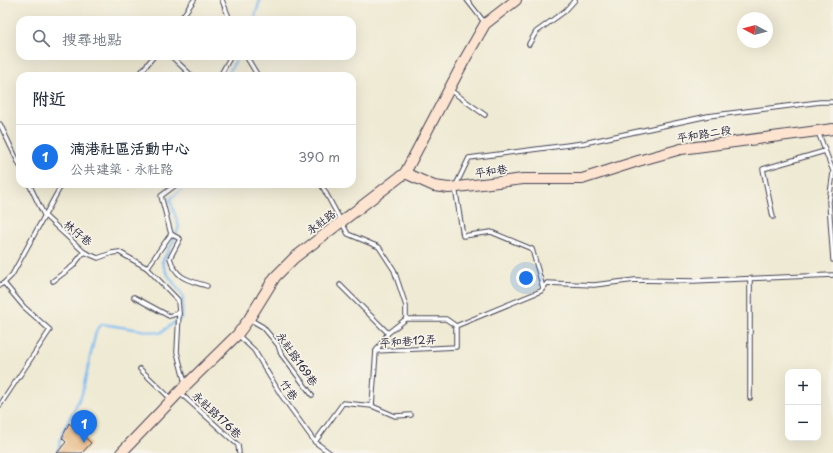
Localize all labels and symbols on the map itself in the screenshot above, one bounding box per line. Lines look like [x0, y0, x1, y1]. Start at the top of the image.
north arrow [737, 12, 773, 48]
street label: 平和路二段 [675, 121, 732, 146]
street label: 平和巷 [473, 160, 508, 181]
street label: 永社路 [302, 205, 339, 238]
street label: 林仔巷 [60, 215, 96, 250]
your location [516, 268, 536, 288]
street label: 永社路169巷 [272, 328, 322, 389]
street label: 平和巷12弄 [379, 330, 437, 351]
street label: 竹巷 [276, 376, 303, 404]
street label: 永社路176巷 [189, 387, 246, 442]
pin: 1 [71, 410, 97, 443]

